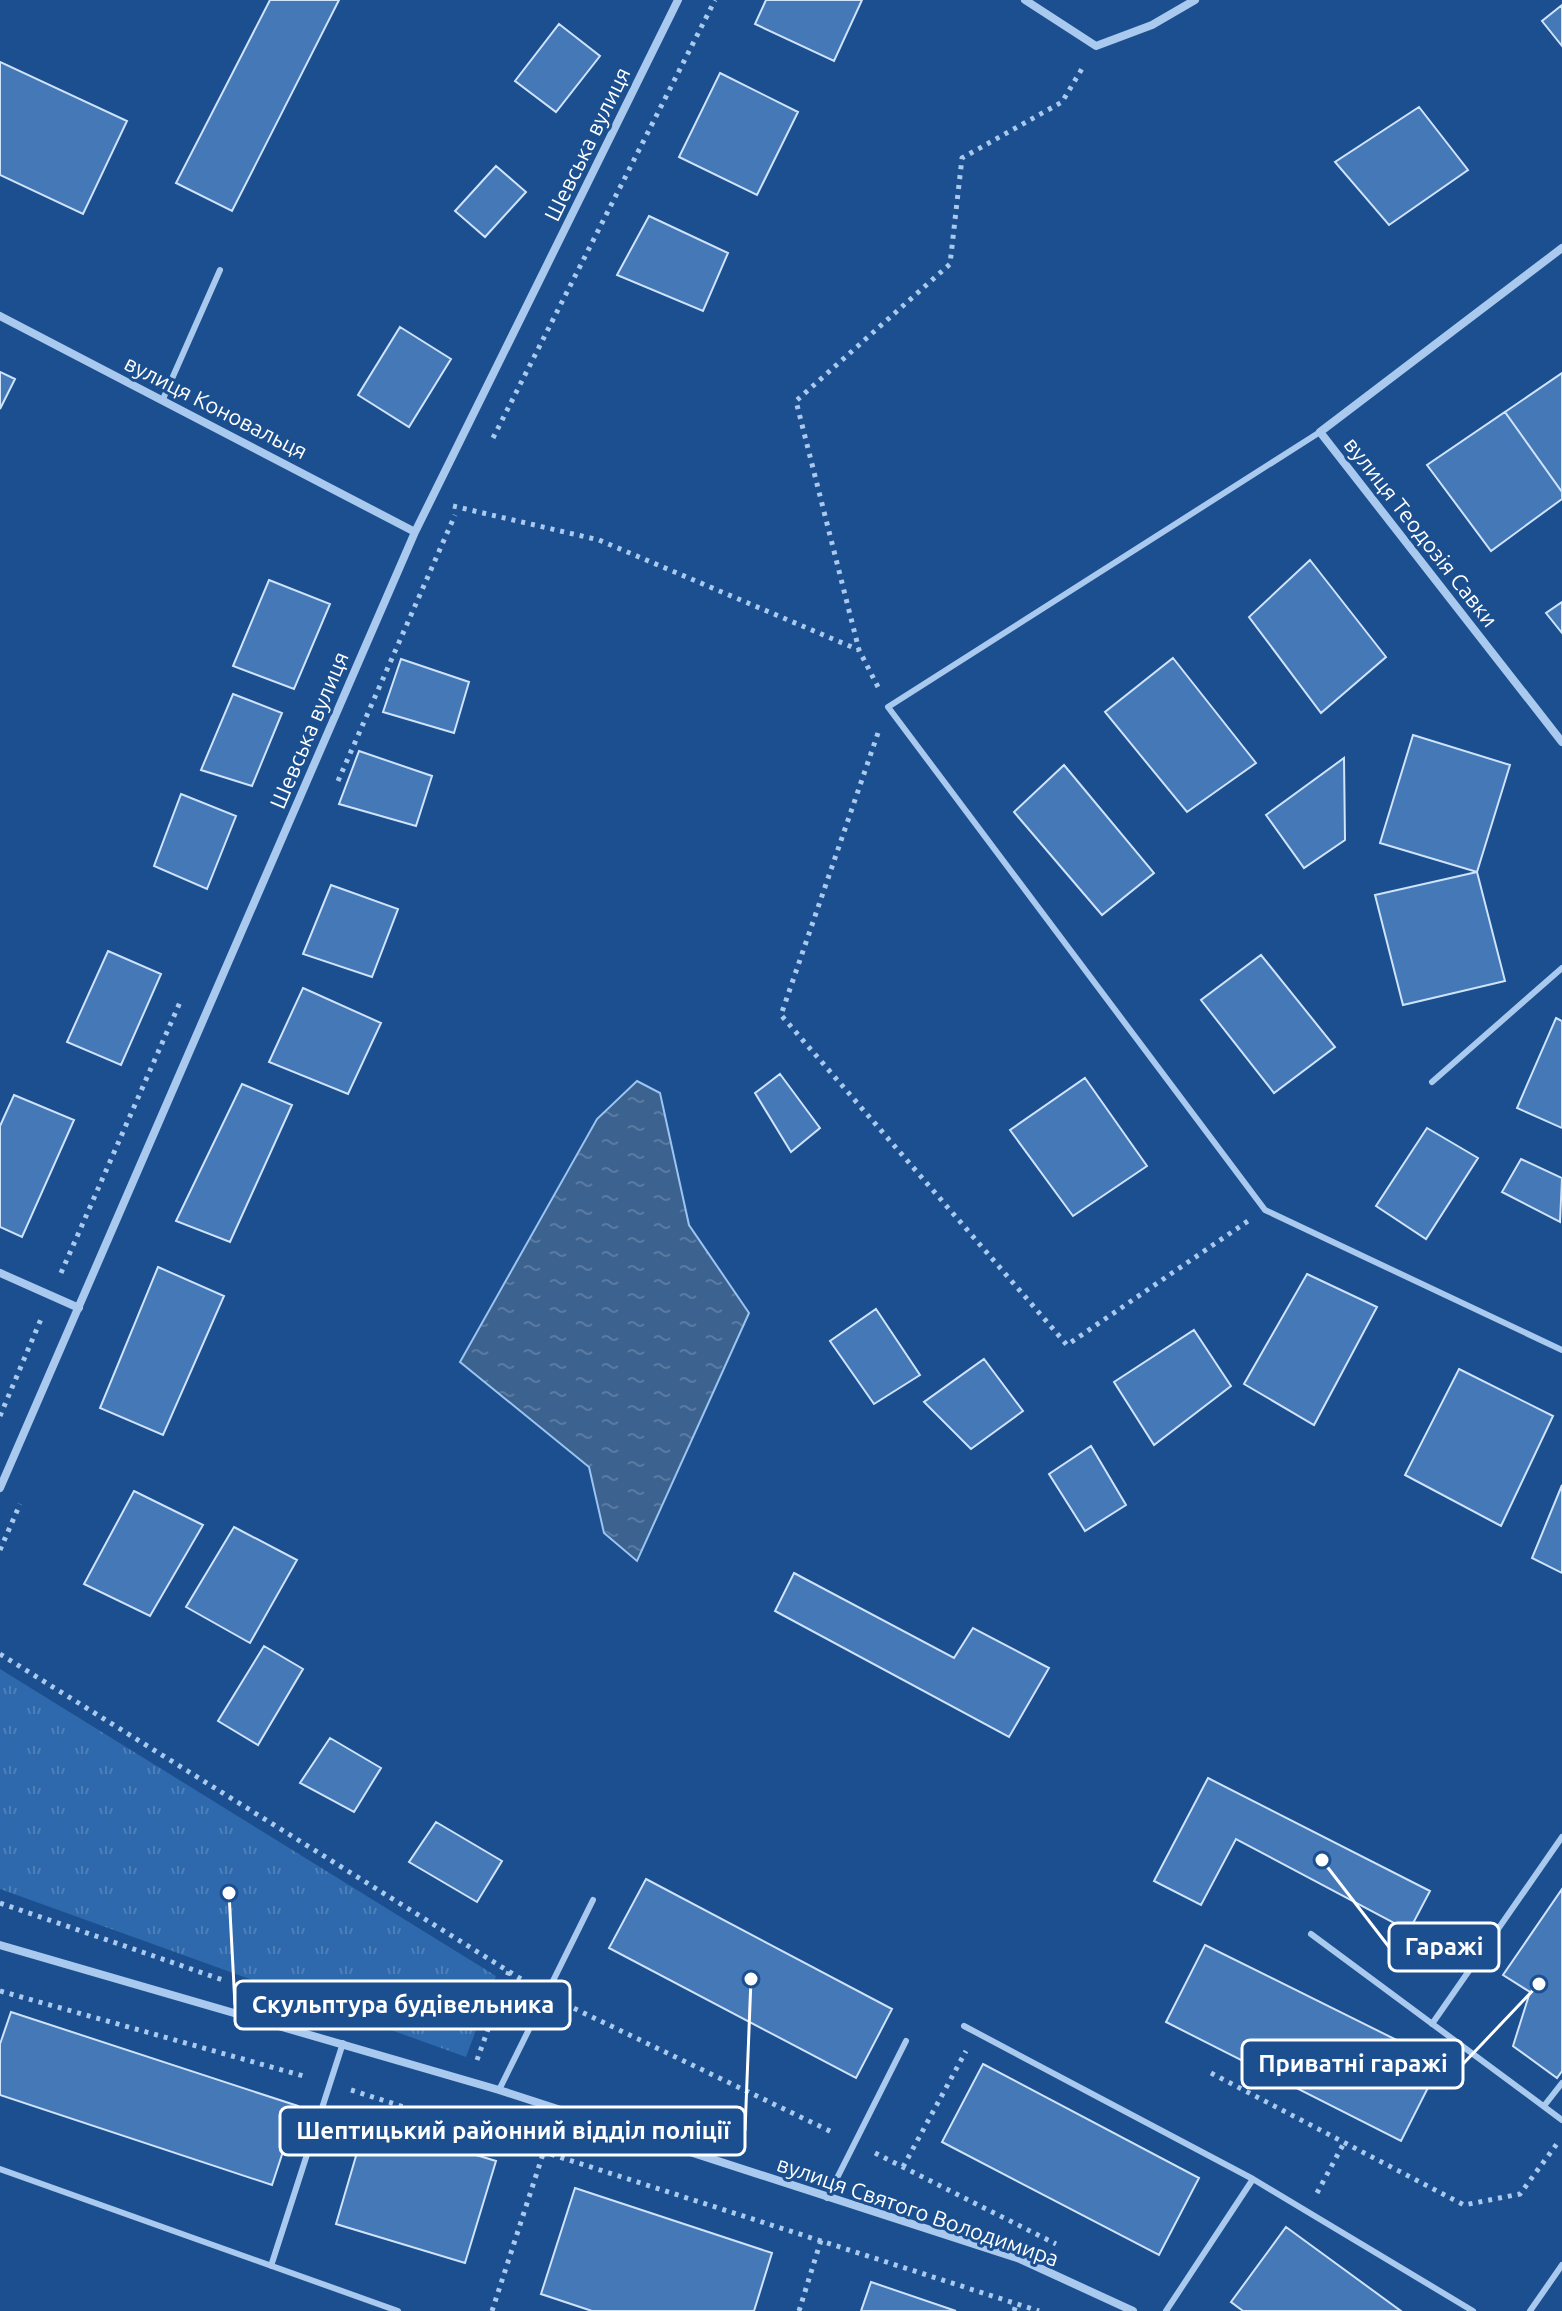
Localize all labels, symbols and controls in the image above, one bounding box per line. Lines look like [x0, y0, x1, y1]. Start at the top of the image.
street label: Шевська вулиця [539, 63, 635, 225]
street label: вулиця Коновальця [121, 350, 312, 464]
street label: вулиця Теодозія Савки [1340, 432, 1503, 632]
street label: Шевська вулиця [264, 648, 353, 812]
callout: Гаражі [1389, 1923, 1499, 1971]
text: Гаражі [1405, 1933, 1483, 1960]
callout: Скульптура будівельника [235, 1981, 570, 2029]
text: Скульптура будівельника [252, 1991, 554, 2018]
callout: Приватні гаражі [1242, 2040, 1463, 2088]
text: Приватні гаражі [1258, 2050, 1448, 2077]
callout: Шептицький районний відділ поліції [280, 2107, 745, 2155]
text: Шептицький районний відділ поліції [296, 2117, 731, 2144]
street label: вулиця Святого Володимира [774, 2150, 1062, 2271]

